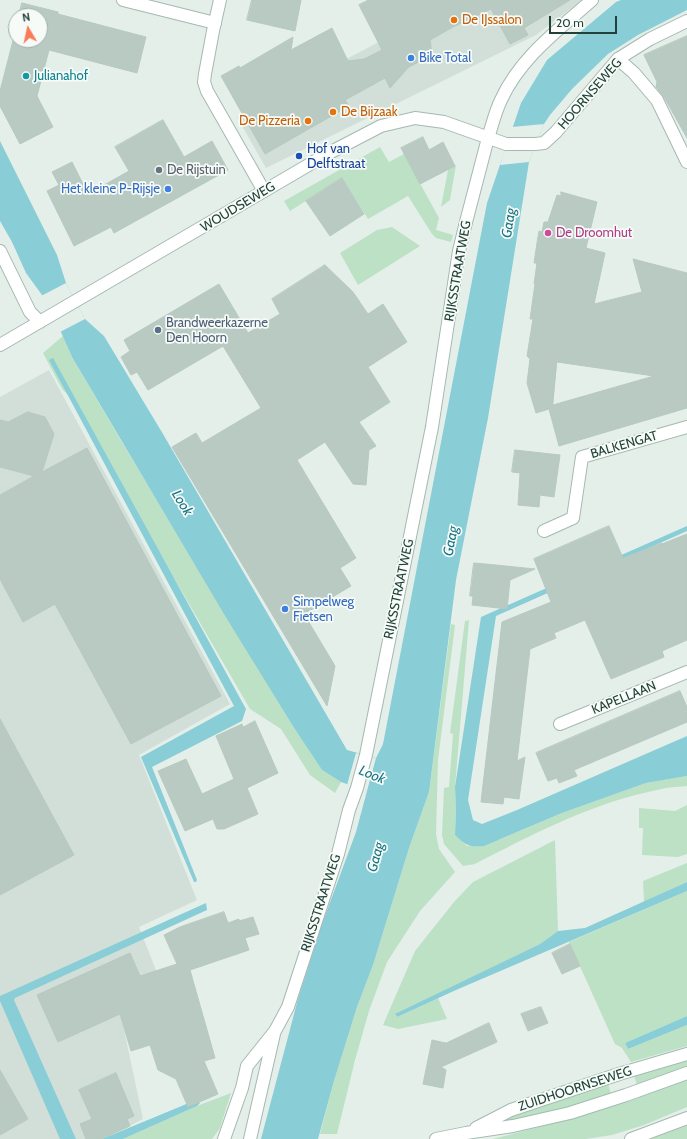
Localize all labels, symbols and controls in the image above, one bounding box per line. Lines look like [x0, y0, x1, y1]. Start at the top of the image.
north arrow [8, 8, 48, 48]
scale bar [551, 8, 619, 34]
text: N [21, 10, 31, 25]
place label: De IJssalon [462, 12, 522, 28]
marker: De IJssalon [449, 15, 459, 25]
text: 20 m [556, 15, 584, 30]
place label: Bike Total [419, 50, 471, 66]
marker: Bike Total [406, 53, 416, 63]
street label: HOORNSEWEG [555, 55, 625, 133]
place label: Julianahof [34, 68, 88, 84]
marker: Julianahof [21, 71, 31, 81]
place label: De Bijzaak [341, 104, 398, 120]
marker: De Bijzaak [328, 107, 338, 117]
place label: De Pizzeria [239, 113, 300, 129]
marker: De Pizzeria [303, 116, 313, 126]
place label: Hof van Delftstraat [307, 141, 365, 172]
marker: Hof van Delftstraat [294, 151, 304, 161]
place label: De Rijstuin [167, 162, 226, 178]
marker: De Rijstuin [154, 165, 164, 175]
street label: WOUDSEWEG [198, 179, 278, 235]
place label: Het kleine P-Rijsje [61, 181, 160, 197]
marker: Het kleine P-Rijsje [163, 184, 173, 194]
water label: Gaag [498, 207, 520, 239]
street label: RIJKSSTRAATWEG [441, 219, 475, 323]
place label: De Droomhut [556, 225, 632, 241]
marker: De Droomhut [543, 228, 553, 238]
place label: Brandweerkazerne Den Hoorn [166, 315, 268, 346]
marker: Brandweerkazerne Den Hoorn [153, 325, 163, 335]
street label: BALKENGAT [589, 428, 659, 462]
water label: Look [168, 487, 196, 519]
water label: Gaag [440, 525, 462, 557]
street label: RIJKSSTRAATWEG [381, 537, 417, 641]
place label: Simpelweg Fietsen [293, 594, 354, 625]
marker: Simpelweg Fietsen [280, 604, 290, 614]
street label: KAPELLAAN [589, 678, 659, 718]
water label: Look [356, 762, 388, 788]
water label: Gaag [364, 840, 388, 874]
street label: RIJKSSTRAATWEG [298, 852, 344, 954]
street label: ZUIDHOORNSEWEG [516, 1063, 634, 1115]

